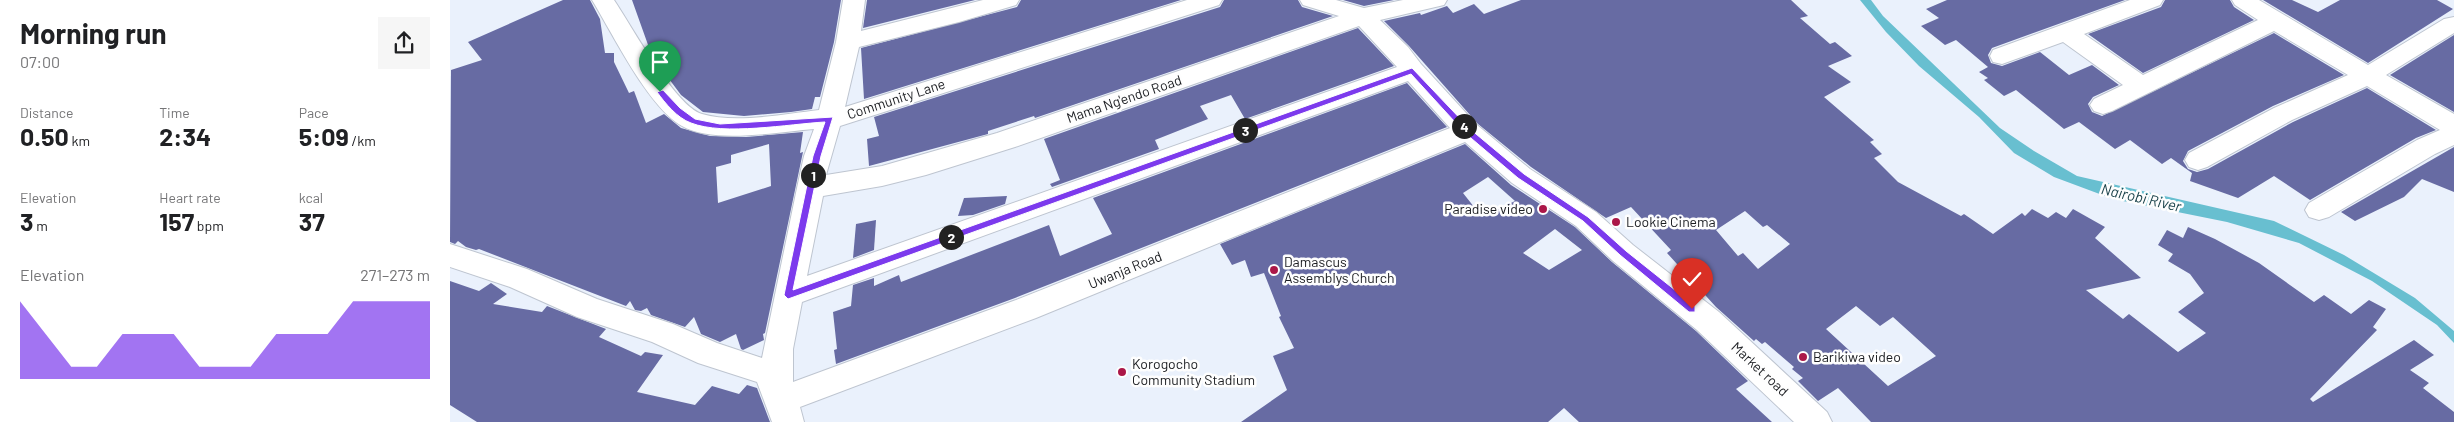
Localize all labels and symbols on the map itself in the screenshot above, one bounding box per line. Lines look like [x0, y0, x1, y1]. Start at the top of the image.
pin [639, 41, 681, 92]
street label: Mama Ng'endo Road [1064, 71, 1184, 126]
street label: Community Lane [845, 75, 947, 122]
pin: 4 [1452, 114, 1476, 138]
pin: 3 [1232, 118, 1258, 142]
pin: 1 [800, 162, 826, 188]
water label: Nairobi River [2099, 179, 2184, 215]
place label: Paradise video [1444, 200, 1533, 217]
marker: Paradise video [1537, 203, 1549, 215]
place label: Lookie Cinema [1626, 213, 1716, 230]
marker: Lookie Cinema [1610, 216, 1622, 228]
pin: 2 [938, 224, 964, 250]
street label: Uwanja Road [1085, 247, 1164, 292]
place label: Damascus Assemblys Church [1284, 253, 1395, 286]
pin [1671, 258, 1713, 309]
marker: Damascus Assemblys Church [1268, 264, 1280, 276]
street label: Market road [1728, 338, 1792, 399]
place label: Barikiwa video [1813, 348, 1901, 365]
marker: Barikiwa video [1797, 351, 1809, 363]
place label: Korogocho Community Stadium [1132, 355, 1255, 388]
marker: Korogocho Community Stadium [1116, 366, 1128, 378]

